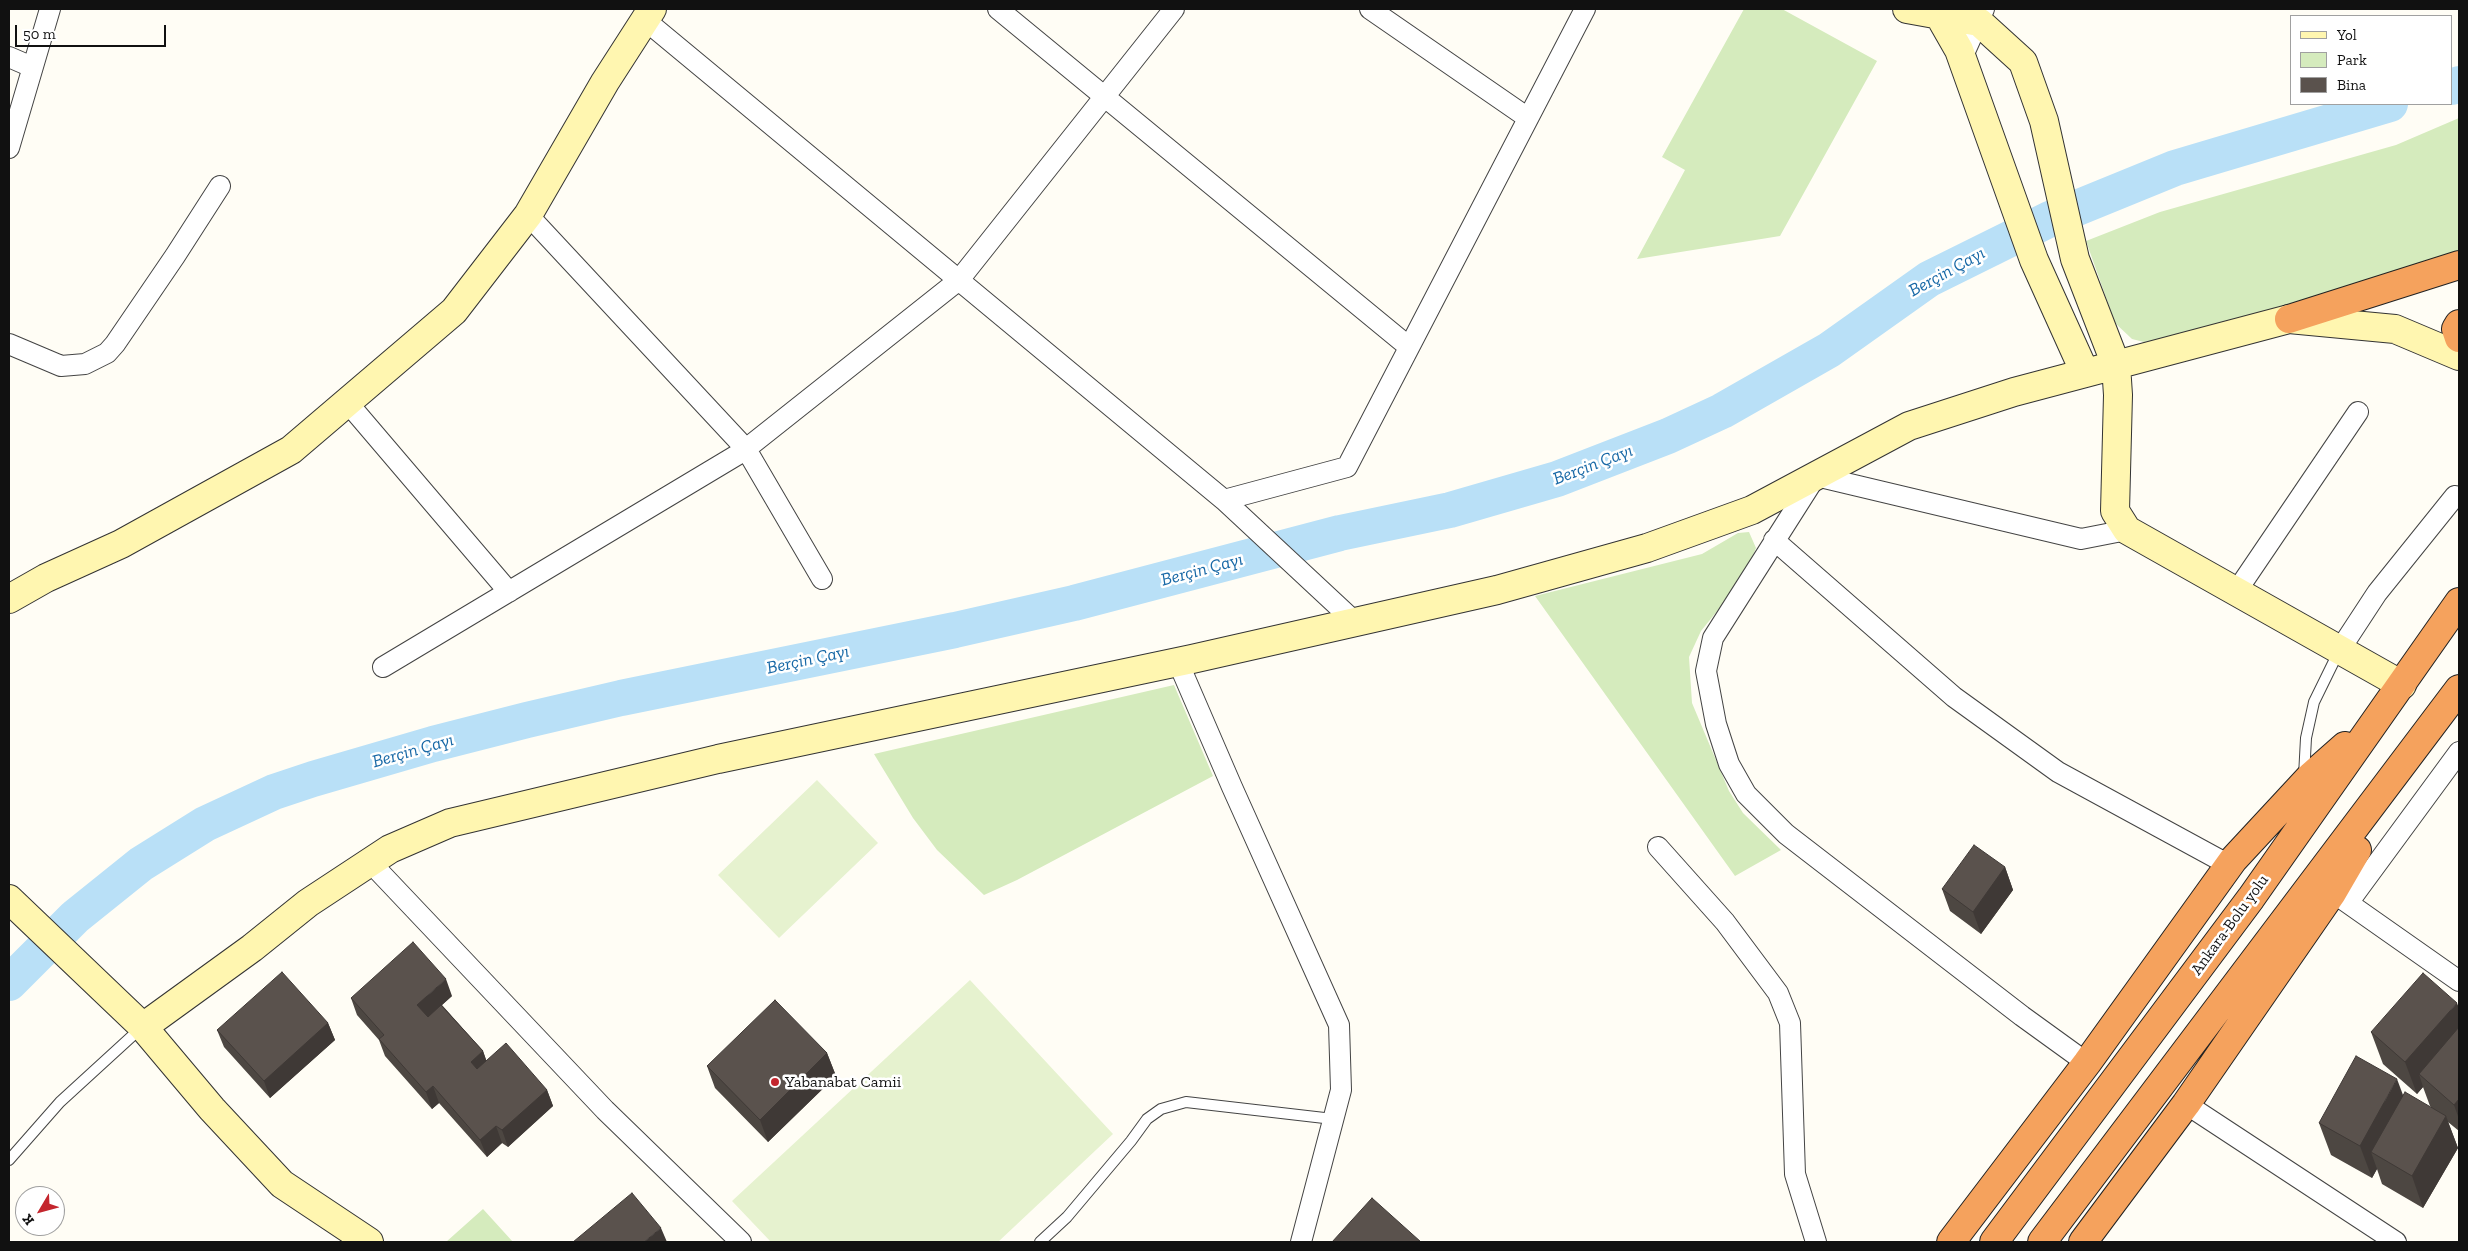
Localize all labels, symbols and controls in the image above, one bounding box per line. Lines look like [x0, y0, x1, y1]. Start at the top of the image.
scale bar [18, 15, 169, 47]
legend [2290, 15, 2453, 105]
text: 50 m [23, 25, 56, 43]
text: Yol [2337, 26, 2357, 44]
text: Park [2337, 51, 2367, 69]
text: Bina [2337, 76, 2366, 94]
water label: Berçin Çayı [1905, 242, 1989, 302]
water label: Berçin Çayı [1550, 440, 1636, 490]
water label: Berçin Çayı [1159, 549, 1245, 591]
water label: Berçin Çayı [765, 641, 851, 679]
water label: Berçin Çayı [370, 729, 456, 773]
street label: Ankara-Bolu yolu [2187, 871, 2273, 979]
place label: Yabanabat Camii [785, 1072, 901, 1092]
marker: Yabanabat Camii [769, 1076, 781, 1088]
north arrow [15, 1186, 65, 1236]
text: K [19, 1211, 38, 1229]

